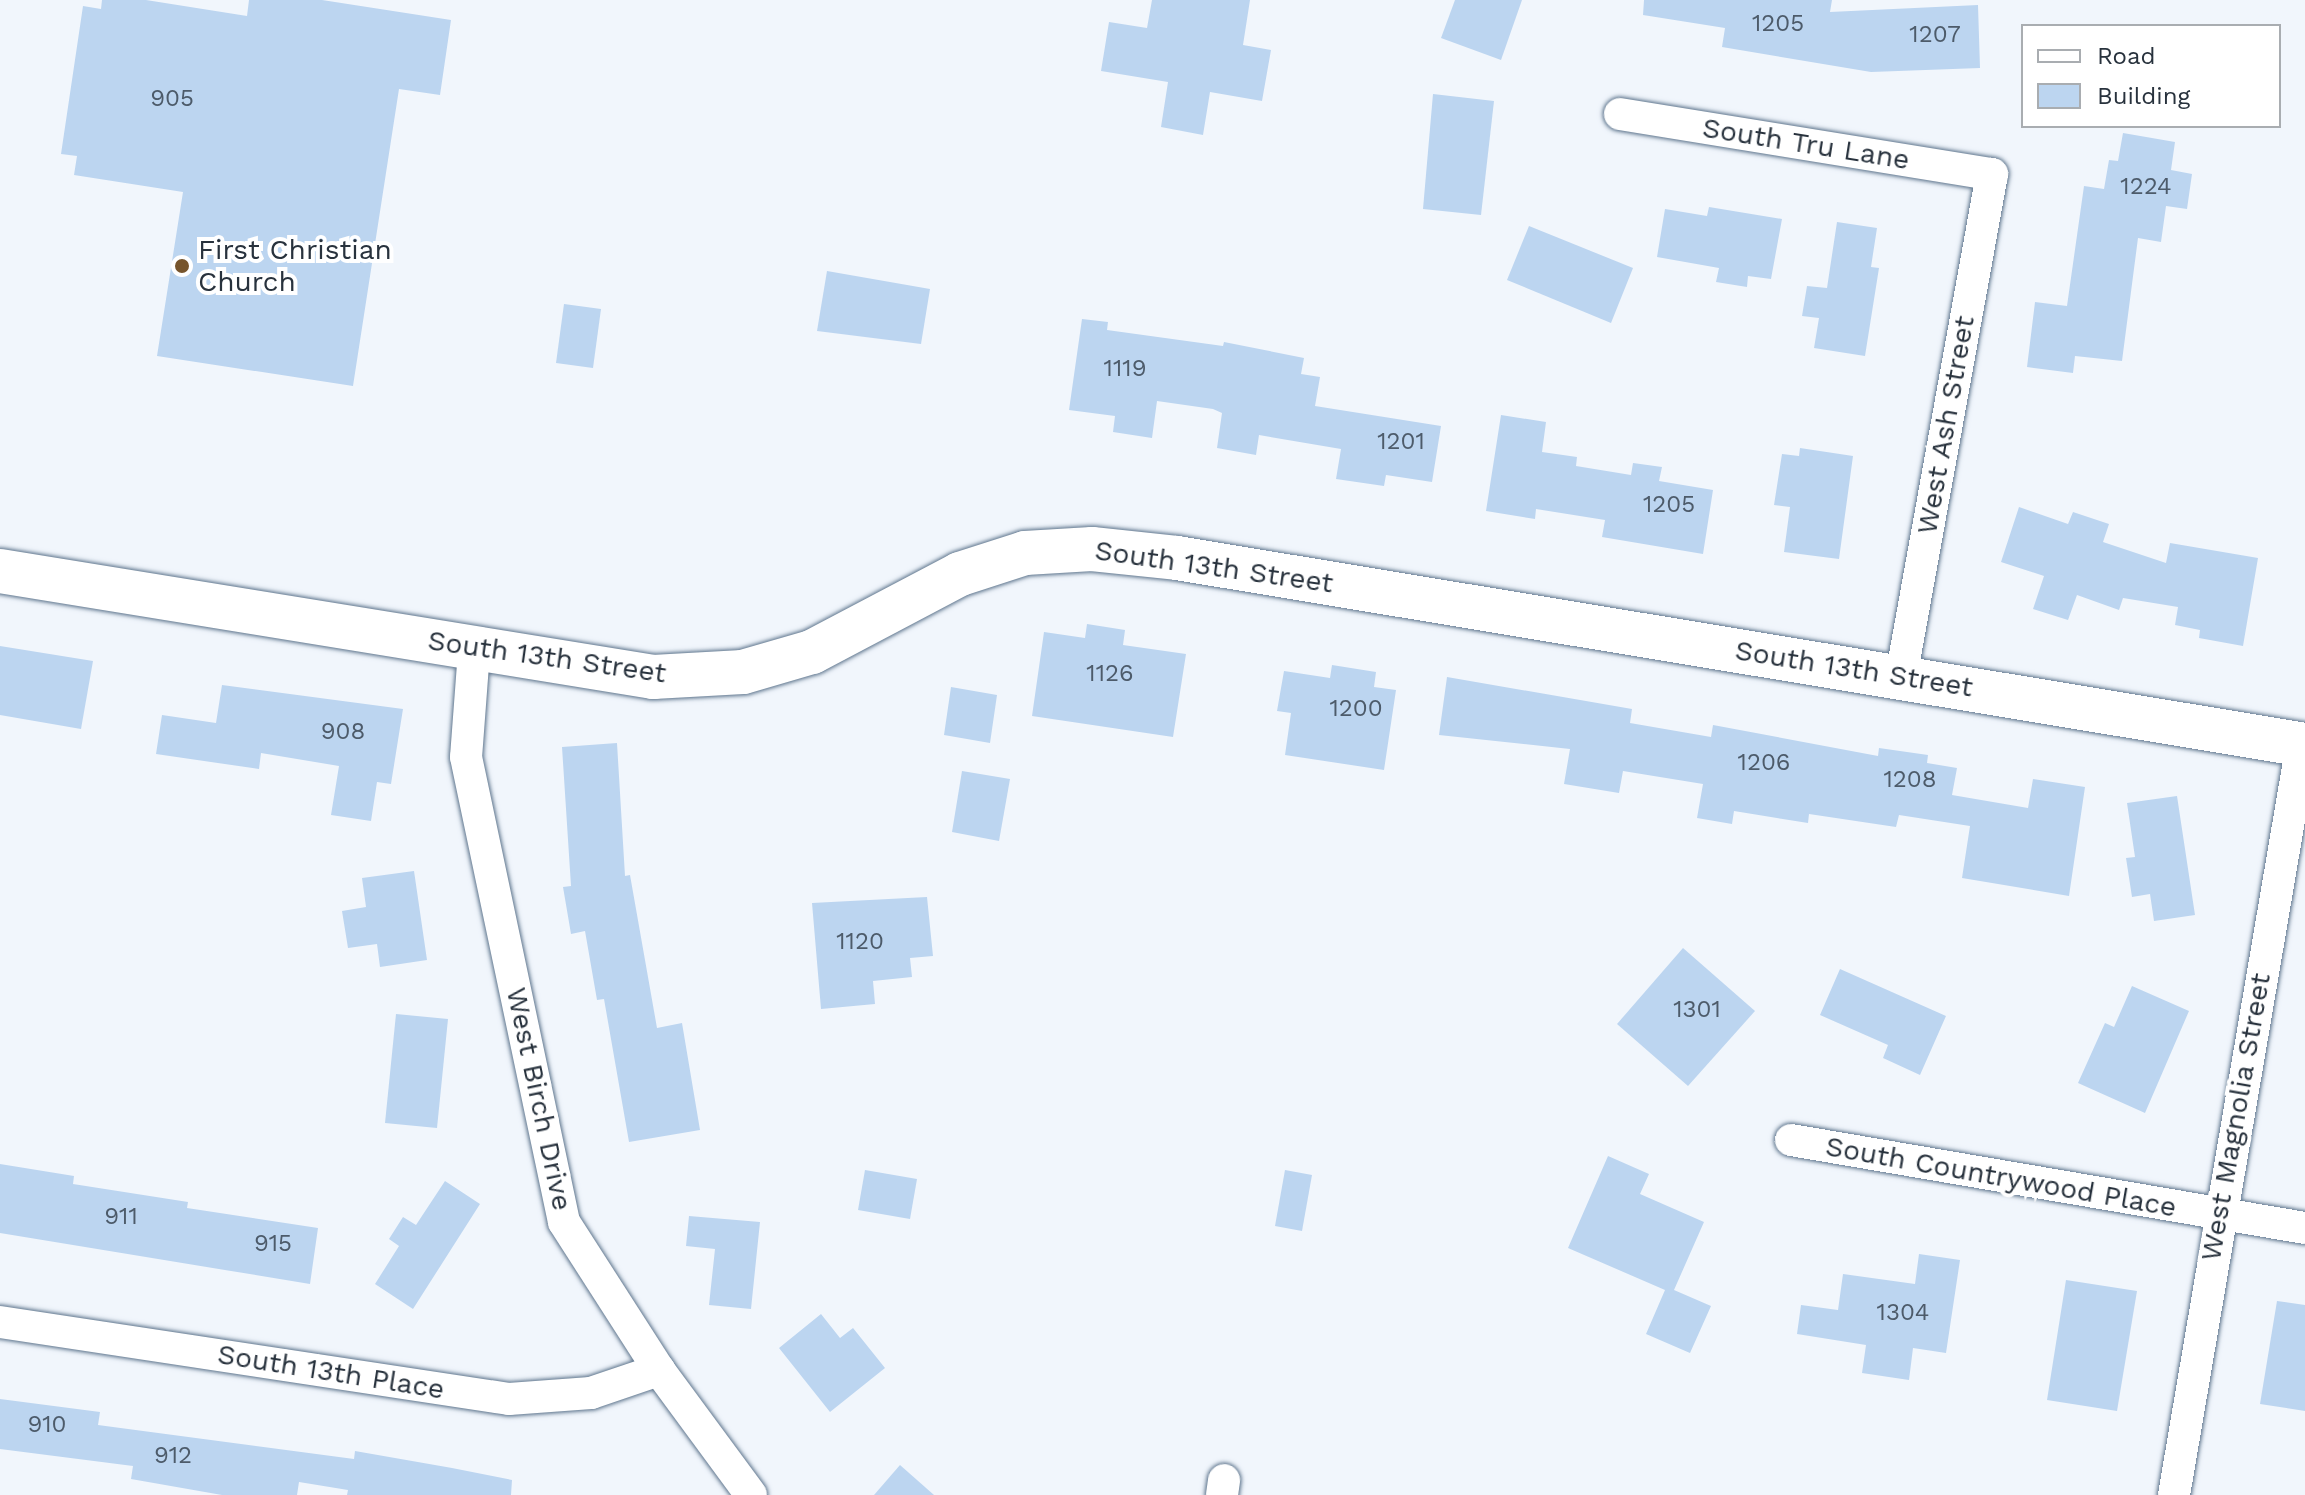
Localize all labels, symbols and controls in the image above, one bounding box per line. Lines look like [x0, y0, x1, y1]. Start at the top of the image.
house number: 1205 [1752, 10, 1804, 38]
house number: 1207 [1909, 21, 1961, 49]
legend [2021, 24, 2281, 128]
text: Road [2097, 42, 2156, 70]
text: Building [2097, 82, 2190, 110]
house number: 905 [150, 85, 194, 113]
street label: South Tru Lane [1700, 111, 1912, 177]
house number: 1224 [2120, 173, 2172, 201]
place label: First Christian Church [198, 233, 392, 299]
marker: First Christian Church [173, 257, 191, 275]
street label: West Ash Street [1910, 313, 1982, 537]
house number: 1119 [1104, 355, 1146, 383]
house number: 1201 [1377, 428, 1425, 456]
house number: 1205 [1643, 491, 1695, 519]
street label: South 13th Street [1092, 534, 1336, 600]
street label: South 13th Street [425, 624, 669, 690]
street label: South 13th Street [1732, 634, 1976, 704]
house number: 1126 [1086, 660, 1134, 688]
house number: 1200 [1329, 695, 1383, 723]
house number: 908 [321, 718, 365, 746]
house number: 1206 [1738, 749, 1790, 777]
house number: 1208 [1883, 766, 1937, 794]
house number: 1120 [836, 928, 884, 956]
street label: West Magnolia Street [2194, 970, 2278, 1264]
street label: West Birch Drive [499, 984, 579, 1214]
house number: 1301 [1673, 996, 1721, 1024]
street label: South Countrywood Place [1823, 1130, 2179, 1224]
house number: 911 [104, 1203, 138, 1231]
house number: 915 [254, 1230, 292, 1258]
house number: 1304 [1877, 1299, 1929, 1327]
street label: South 13th Place [215, 1337, 447, 1407]
house number: 910 [27, 1411, 67, 1439]
house number: 912 [154, 1442, 192, 1470]

